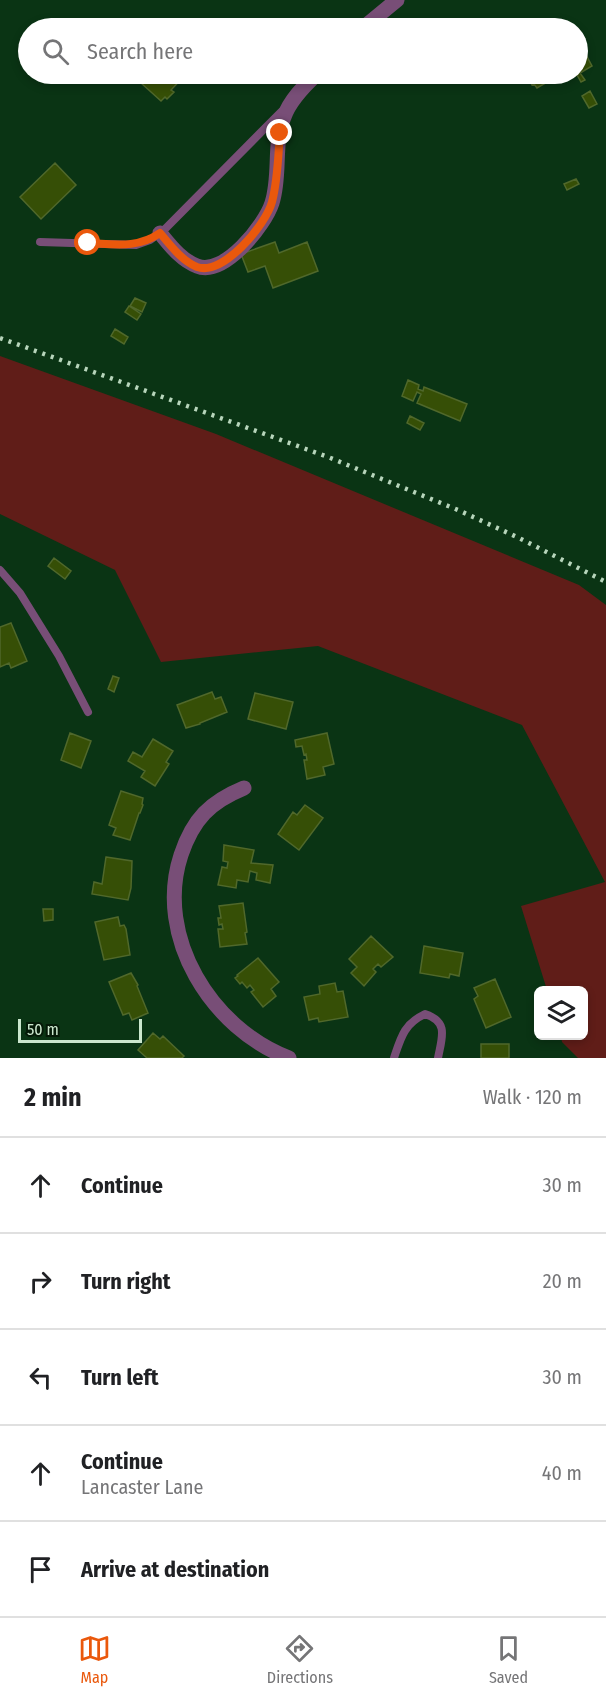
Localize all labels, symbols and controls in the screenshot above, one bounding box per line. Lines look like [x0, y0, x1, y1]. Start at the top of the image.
search box [18, 18, 588, 84]
icon: search [39, 35, 72, 68]
text: Search here [87, 38, 193, 65]
route end [266, 119, 292, 145]
route start [74, 229, 100, 255]
map controls [534, 986, 588, 1040]
button: layers [534, 986, 588, 1040]
scale bar [18, 1016, 142, 1044]
text: 50 m [27, 1020, 59, 1039]
text: 2 min [24, 1082, 82, 1113]
text: Walk · 120 m [483, 1085, 582, 1109]
icon: ahead [24, 1169, 57, 1202]
text: Continue [81, 1172, 163, 1199]
text: 30 m [542, 1173, 582, 1197]
icon: right [24, 1265, 57, 1298]
text: Turn right [81, 1268, 170, 1295]
text: 20 m [543, 1269, 582, 1293]
icon: left [24, 1361, 57, 1394]
text: Turn left [81, 1364, 159, 1391]
text: 30 m [542, 1365, 582, 1389]
text: Continue [81, 1448, 163, 1475]
icon: ahead [24, 1457, 57, 1490]
text: 40 m [542, 1461, 582, 1485]
text: Lancaster Lane [81, 1475, 203, 1499]
icon: arrive [24, 1553, 57, 1586]
text: Arrive at destination [81, 1556, 269, 1583]
tab: Map [78, 1632, 111, 1687]
tab: Directions [267, 1632, 333, 1687]
tab: Saved [489, 1632, 528, 1687]

